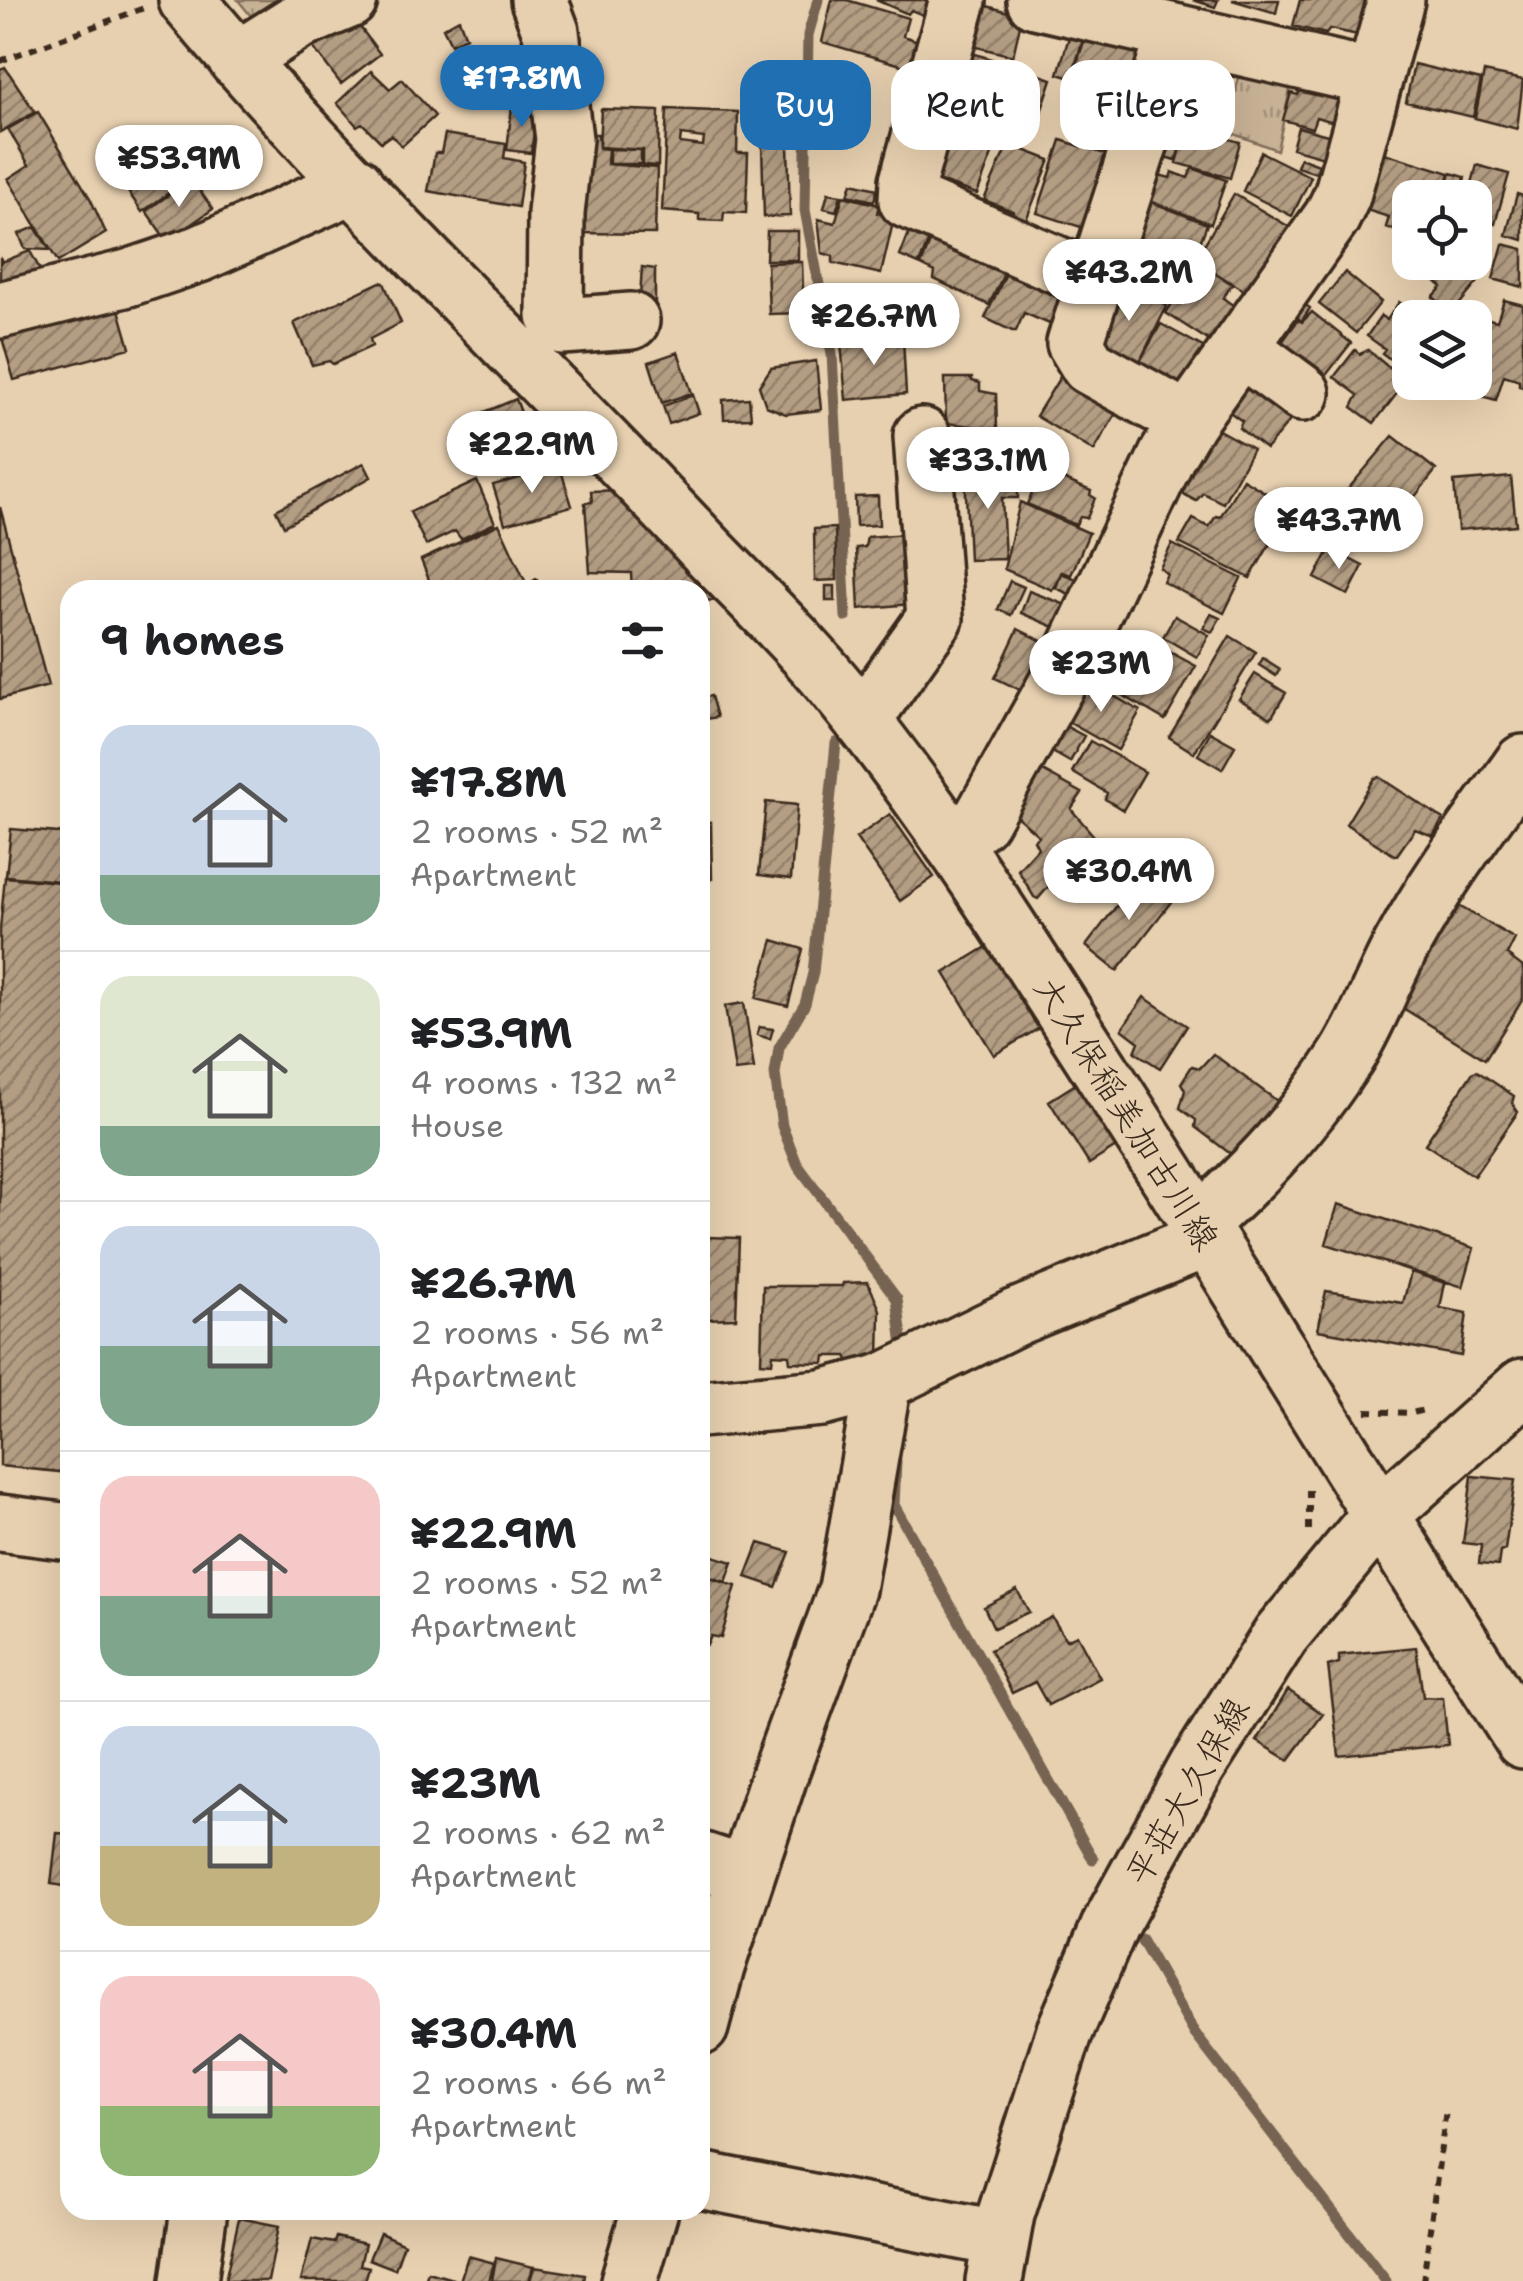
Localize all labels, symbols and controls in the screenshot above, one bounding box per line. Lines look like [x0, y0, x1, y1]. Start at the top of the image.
pin: ¥17.8M [441, 45, 603, 130]
text: ¥17.8M [462, 56, 582, 99]
chip: Buy [740, 60, 871, 150]
chip: Rent [891, 60, 1040, 150]
chip: Filters [1060, 60, 1235, 150]
pin: ¥53.9M [98, 125, 260, 210]
text: ¥53.9M [117, 136, 241, 179]
map controls [1392, 180, 1492, 400]
button: locate [1392, 180, 1492, 280]
pin: ¥43.2M [1048, 239, 1210, 324]
text: ¥43.2M [1065, 250, 1193, 293]
pin: ¥26.7M [793, 283, 955, 368]
text: ¥26.7M [811, 294, 937, 337]
button: layers [1392, 300, 1492, 400]
pin: ¥22.9M [451, 411, 613, 496]
text: ¥22.9M [469, 422, 595, 465]
pin: ¥33.1M [907, 427, 1069, 512]
text: ¥33.1M [929, 438, 1048, 481]
pin: ¥43.7M [1258, 487, 1420, 572]
text: ¥43.7M [1276, 498, 1402, 541]
text: 9 homes [100, 612, 285, 668]
icon: filters [615, 613, 670, 668]
pin: ¥23M [1042, 630, 1160, 715]
text: ¥23M [1051, 641, 1151, 684]
text: ¥17.8M [410, 754, 567, 810]
icon: home [180, 765, 300, 885]
text: 2 rooms · 52 m² [410, 810, 663, 853]
pin: ¥30.4M [1048, 838, 1210, 923]
text: ¥30.4M [1065, 849, 1193, 892]
text: Apartment [410, 853, 577, 896]
street label: 大久保稲美加古川線 [1024, 967, 1230, 1259]
text: ¥53.9M [410, 1005, 572, 1061]
icon: home [180, 1016, 300, 1136]
text: 4 rooms · 132 m² [410, 1061, 677, 1104]
text: House [410, 1104, 504, 1147]
text: ¥26.7M [410, 1255, 576, 1311]
icon: home [180, 1266, 300, 1386]
text: 2 rooms · 56 m² [410, 1311, 664, 1354]
text: Apartment [410, 1354, 577, 1397]
text: ¥22.9M [410, 1505, 577, 1561]
icon: home [180, 1516, 300, 1636]
text: 2 rooms · 52 m² [410, 1561, 663, 1604]
text: Apartment [410, 1604, 577, 1647]
street label: 平荘大久保線 [1114, 1688, 1260, 1894]
text: ¥23M [410, 1755, 541, 1811]
icon: home [180, 1766, 300, 1886]
text: 2 rooms · 62 m² [410, 1811, 666, 1854]
text: Apartment [410, 1854, 577, 1897]
text: ¥30.4M [410, 2005, 577, 2061]
icon: home [180, 2016, 300, 2136]
text: 2 rooms · 66 m² [410, 2061, 667, 2104]
text: Apartment [410, 2104, 577, 2147]

